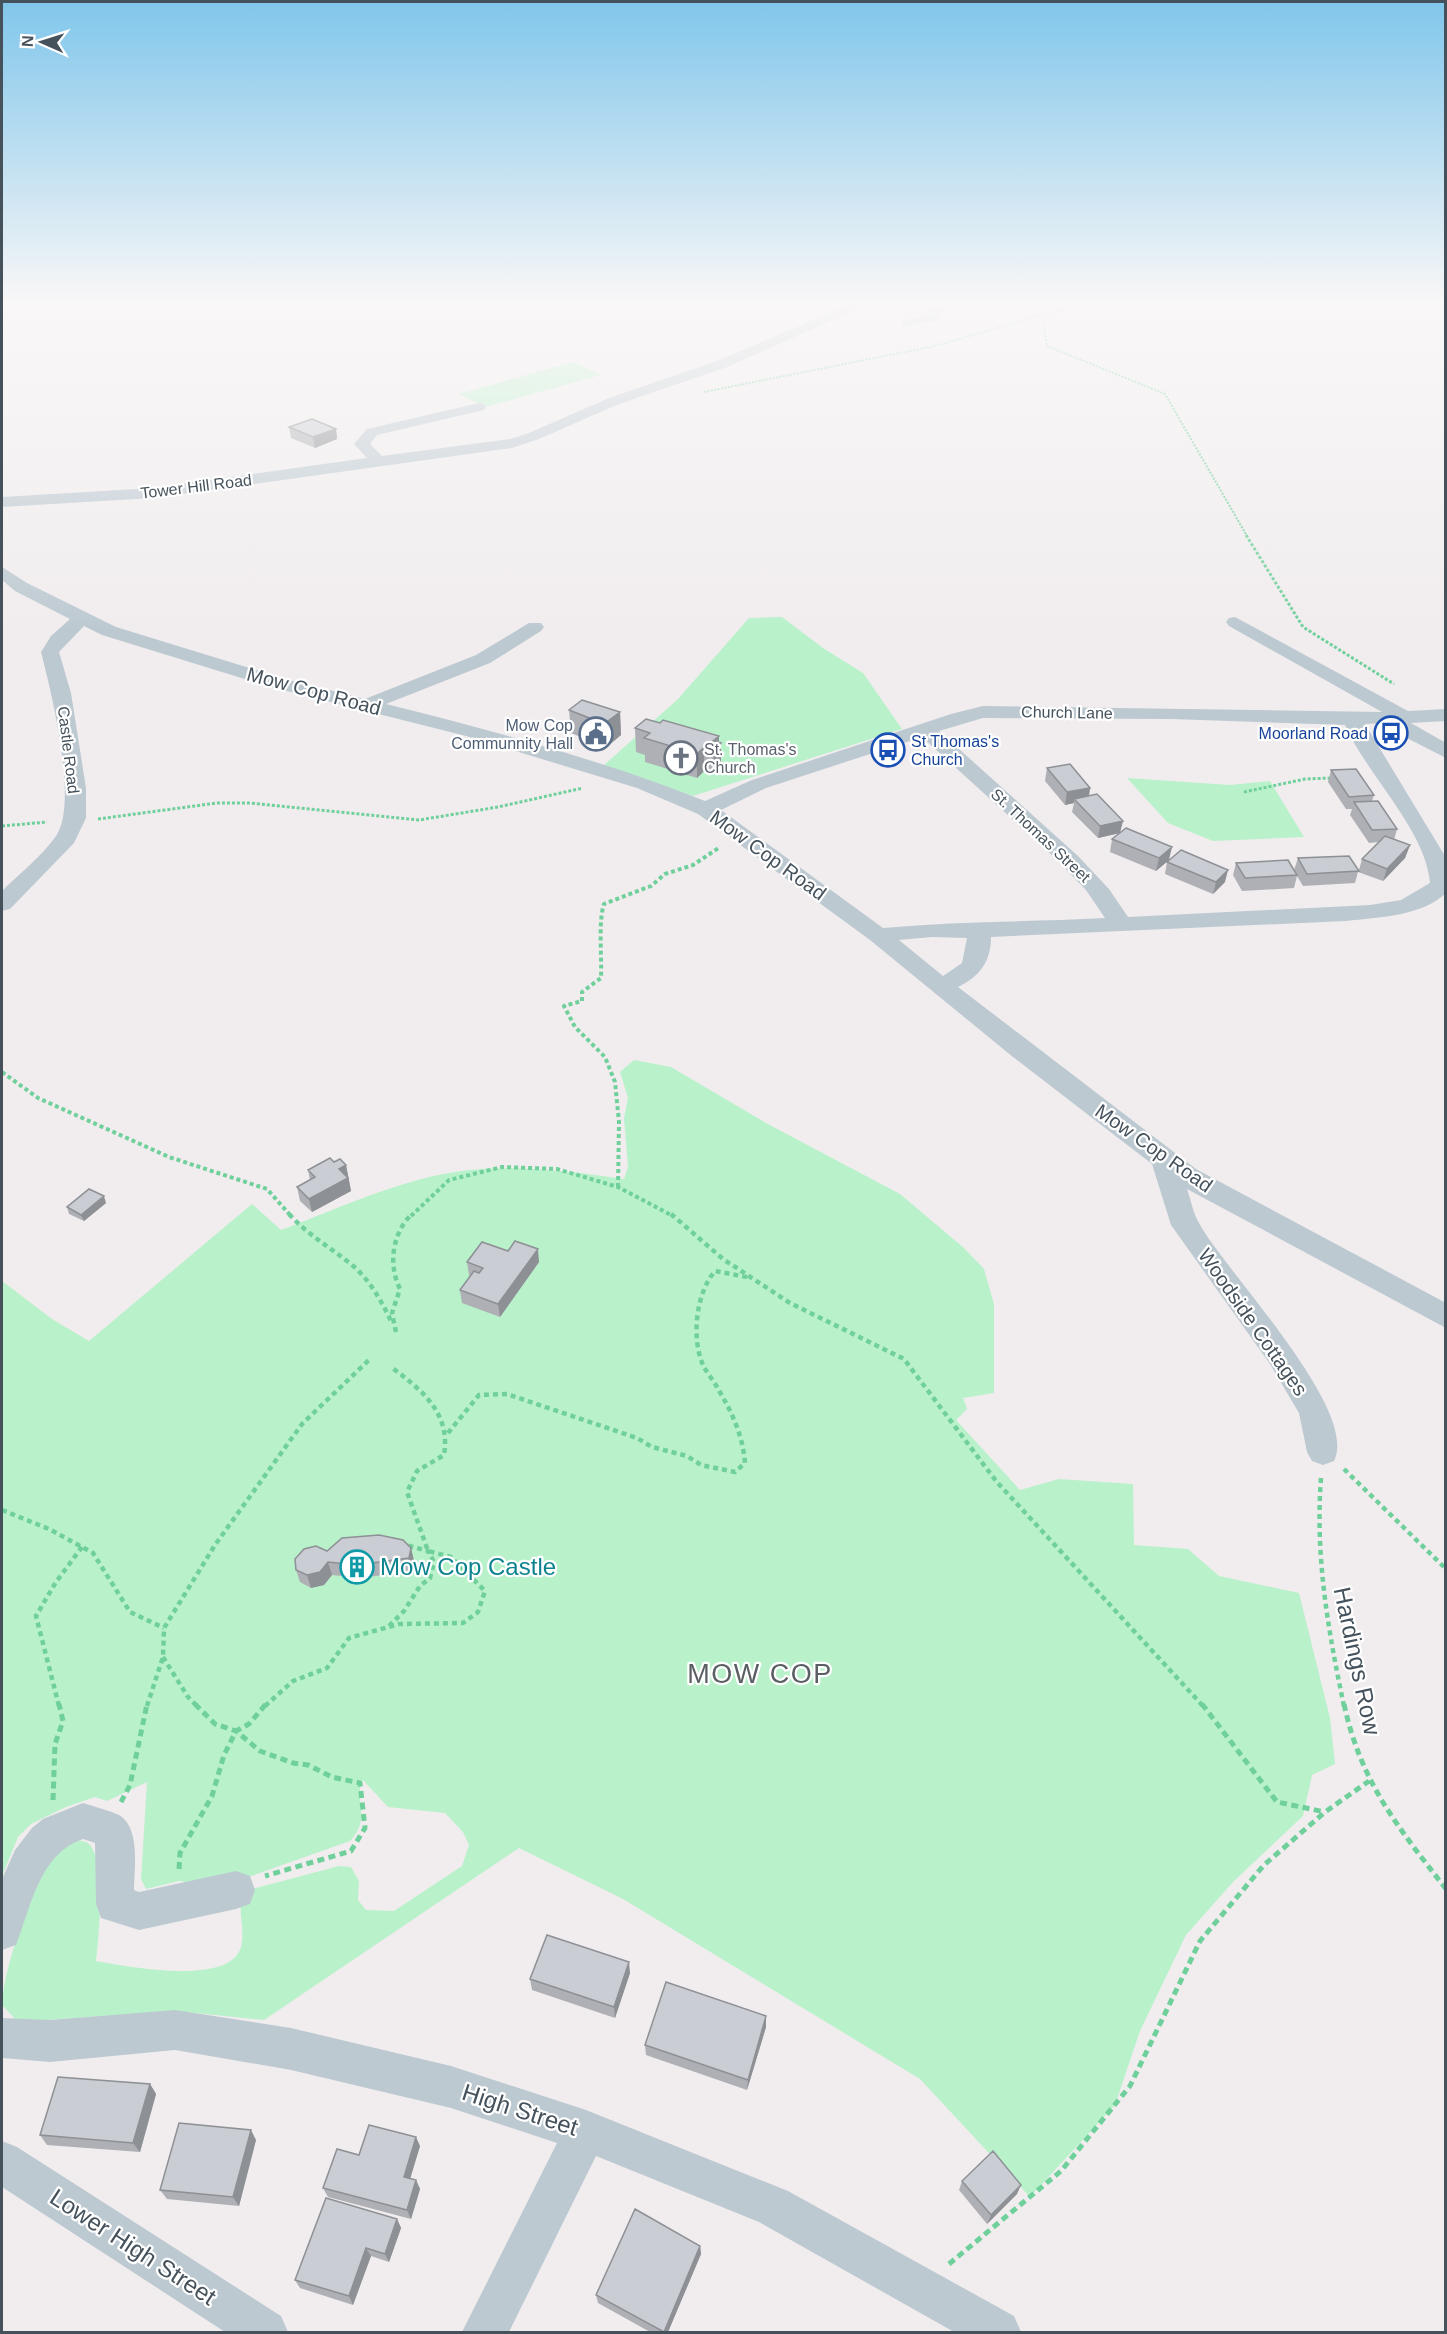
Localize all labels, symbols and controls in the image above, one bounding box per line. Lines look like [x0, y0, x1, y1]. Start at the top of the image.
north arrow [12, 12, 72, 72]
text: N [19, 35, 36, 47]
street label: Tower Hill Road [139, 471, 253, 502]
street label: Mow Cop Road [245, 663, 383, 719]
street label: Church Lane [1021, 703, 1113, 722]
street label: Castle Road [55, 705, 82, 795]
bus stop icon: Moorland Road [1373, 715, 1409, 751]
public building icon: Mow Cop Communnity Hall [578, 716, 614, 752]
place label: Mow Cop Communnity Hall [451, 717, 573, 752]
place label: Moorland Road [1259, 725, 1368, 742]
bus stop icon: St Thomas's Church [870, 732, 906, 768]
place label: St Thomas's Church [911, 733, 999, 768]
church icon: St. Thomas's Church [663, 740, 699, 776]
place label: St. Thomas's Church [704, 741, 797, 776]
street label: St. Thomas Street [988, 785, 1094, 886]
street label: Mow Cop Road [706, 806, 830, 904]
street label: Mow Cop Road [1091, 1099, 1217, 1197]
street label: Woodside Cottages [1194, 1244, 1312, 1400]
building icon: Mow Cop Castle [339, 1549, 375, 1585]
place label: Mow Cop Castle [380, 1553, 556, 1580]
street label: Hardings Row [1329, 1584, 1387, 1738]
district label: MOW COP [687, 1659, 833, 1689]
street label: High Street [459, 2078, 582, 2141]
street label: Lower High Street [45, 2183, 221, 2310]

